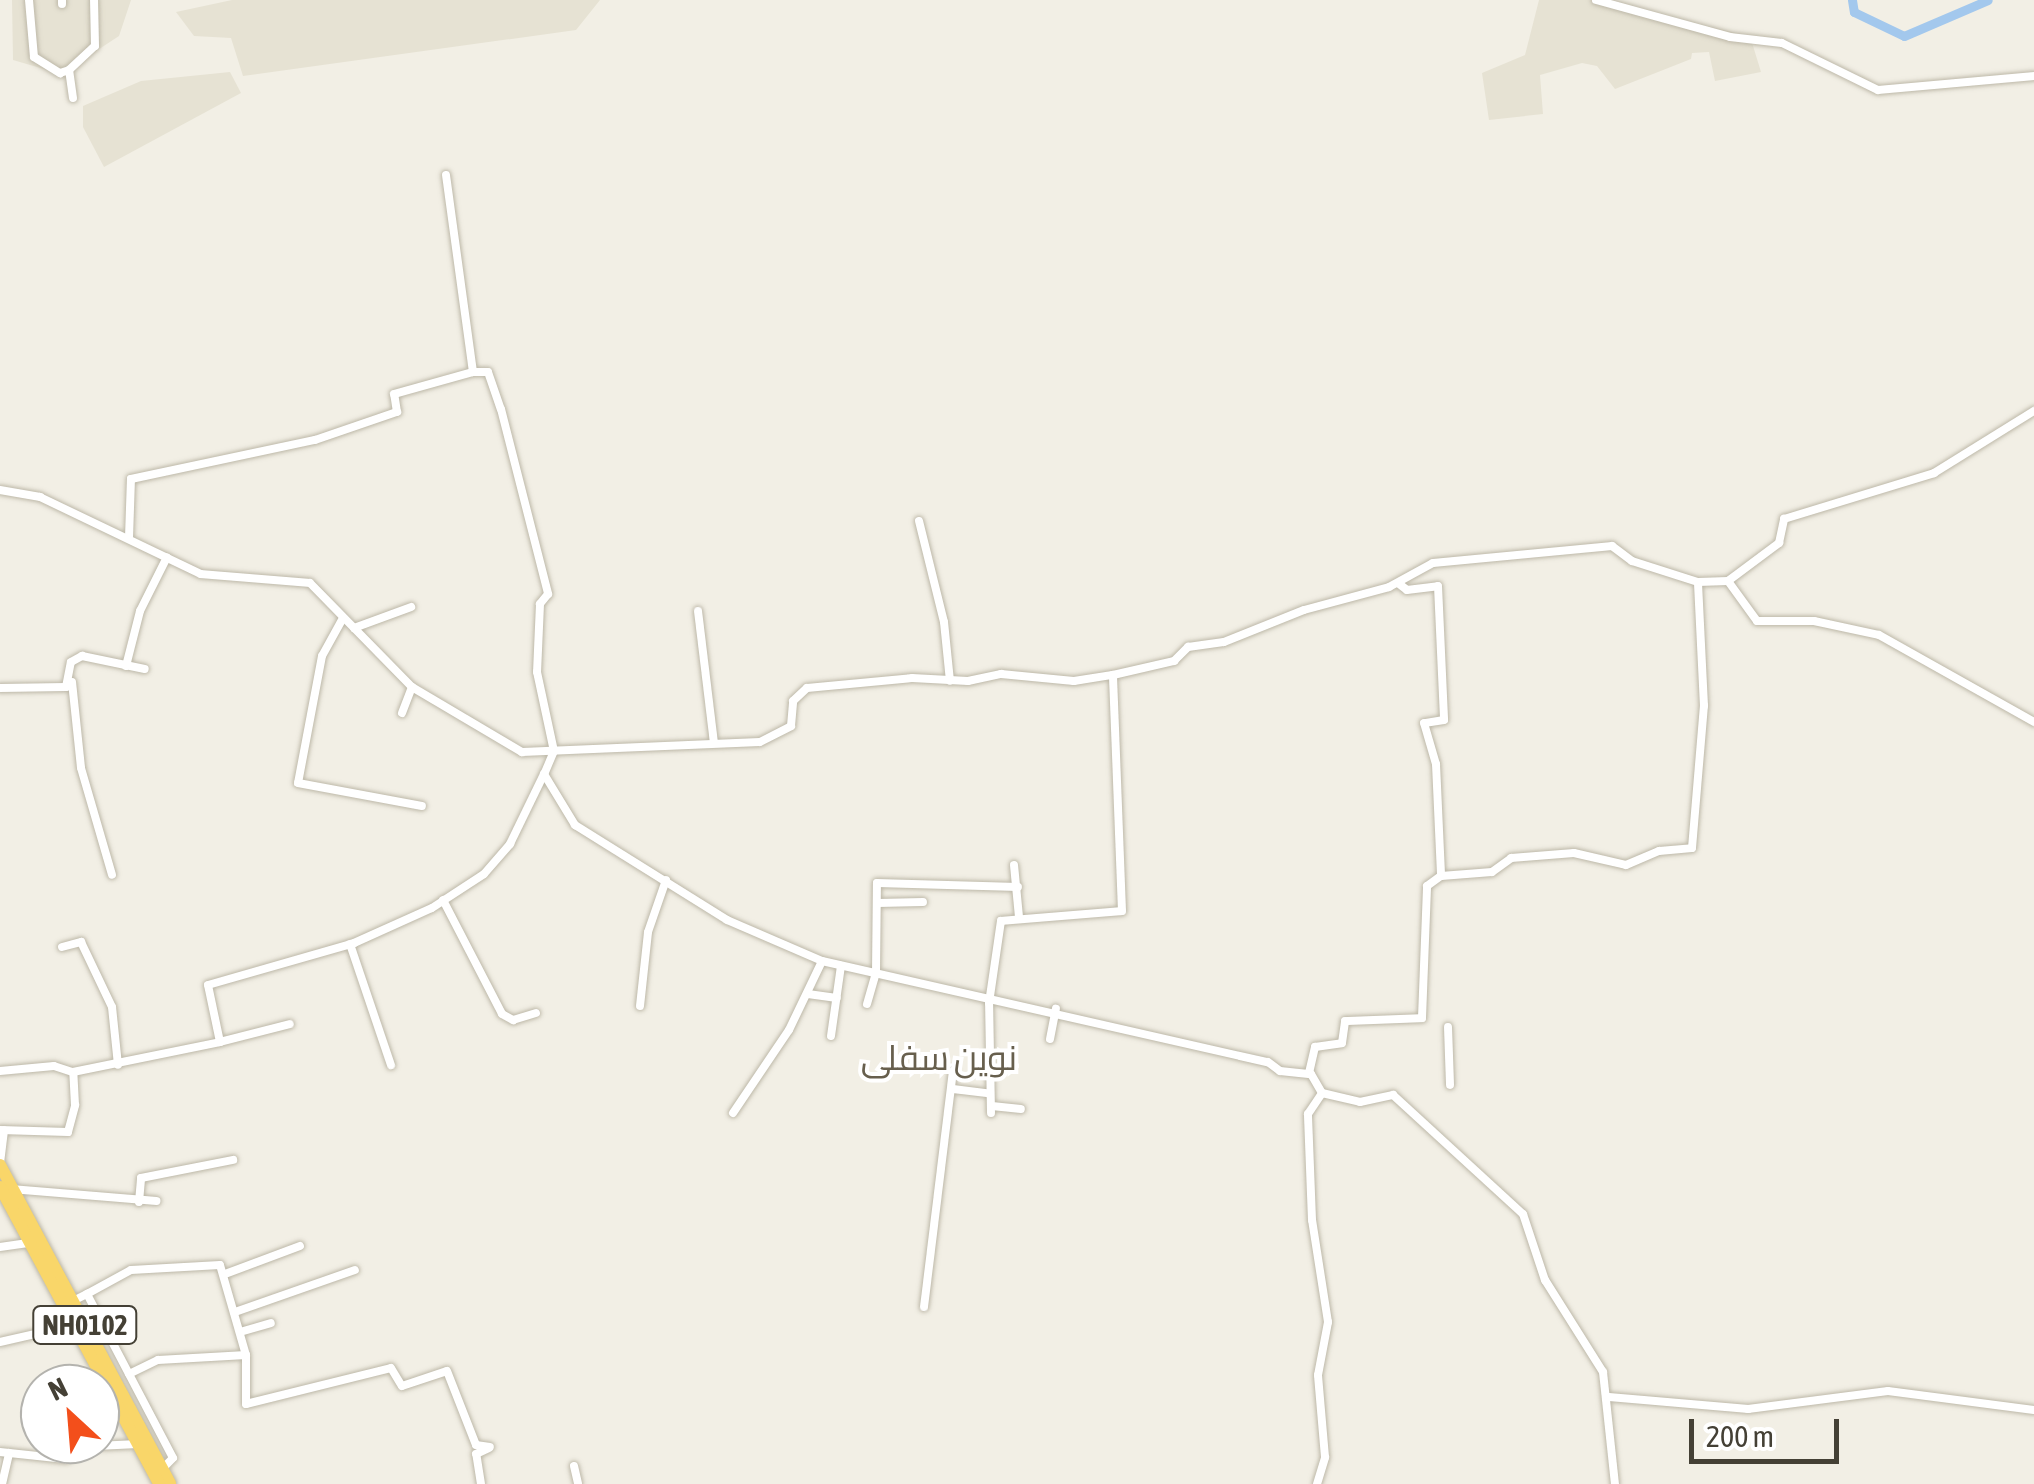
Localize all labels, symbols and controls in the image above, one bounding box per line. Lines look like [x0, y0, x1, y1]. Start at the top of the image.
district label: نوین سفلى [861, 1036, 1017, 1078]
road number: NH0102 [30, 1302, 140, 1348]
north arrow [20, 1364, 120, 1464]
text: N [43, 1371, 72, 1407]
scale bar [1694, 1399, 1844, 1461]
text: 200 m [1706, 1419, 1774, 1453]

